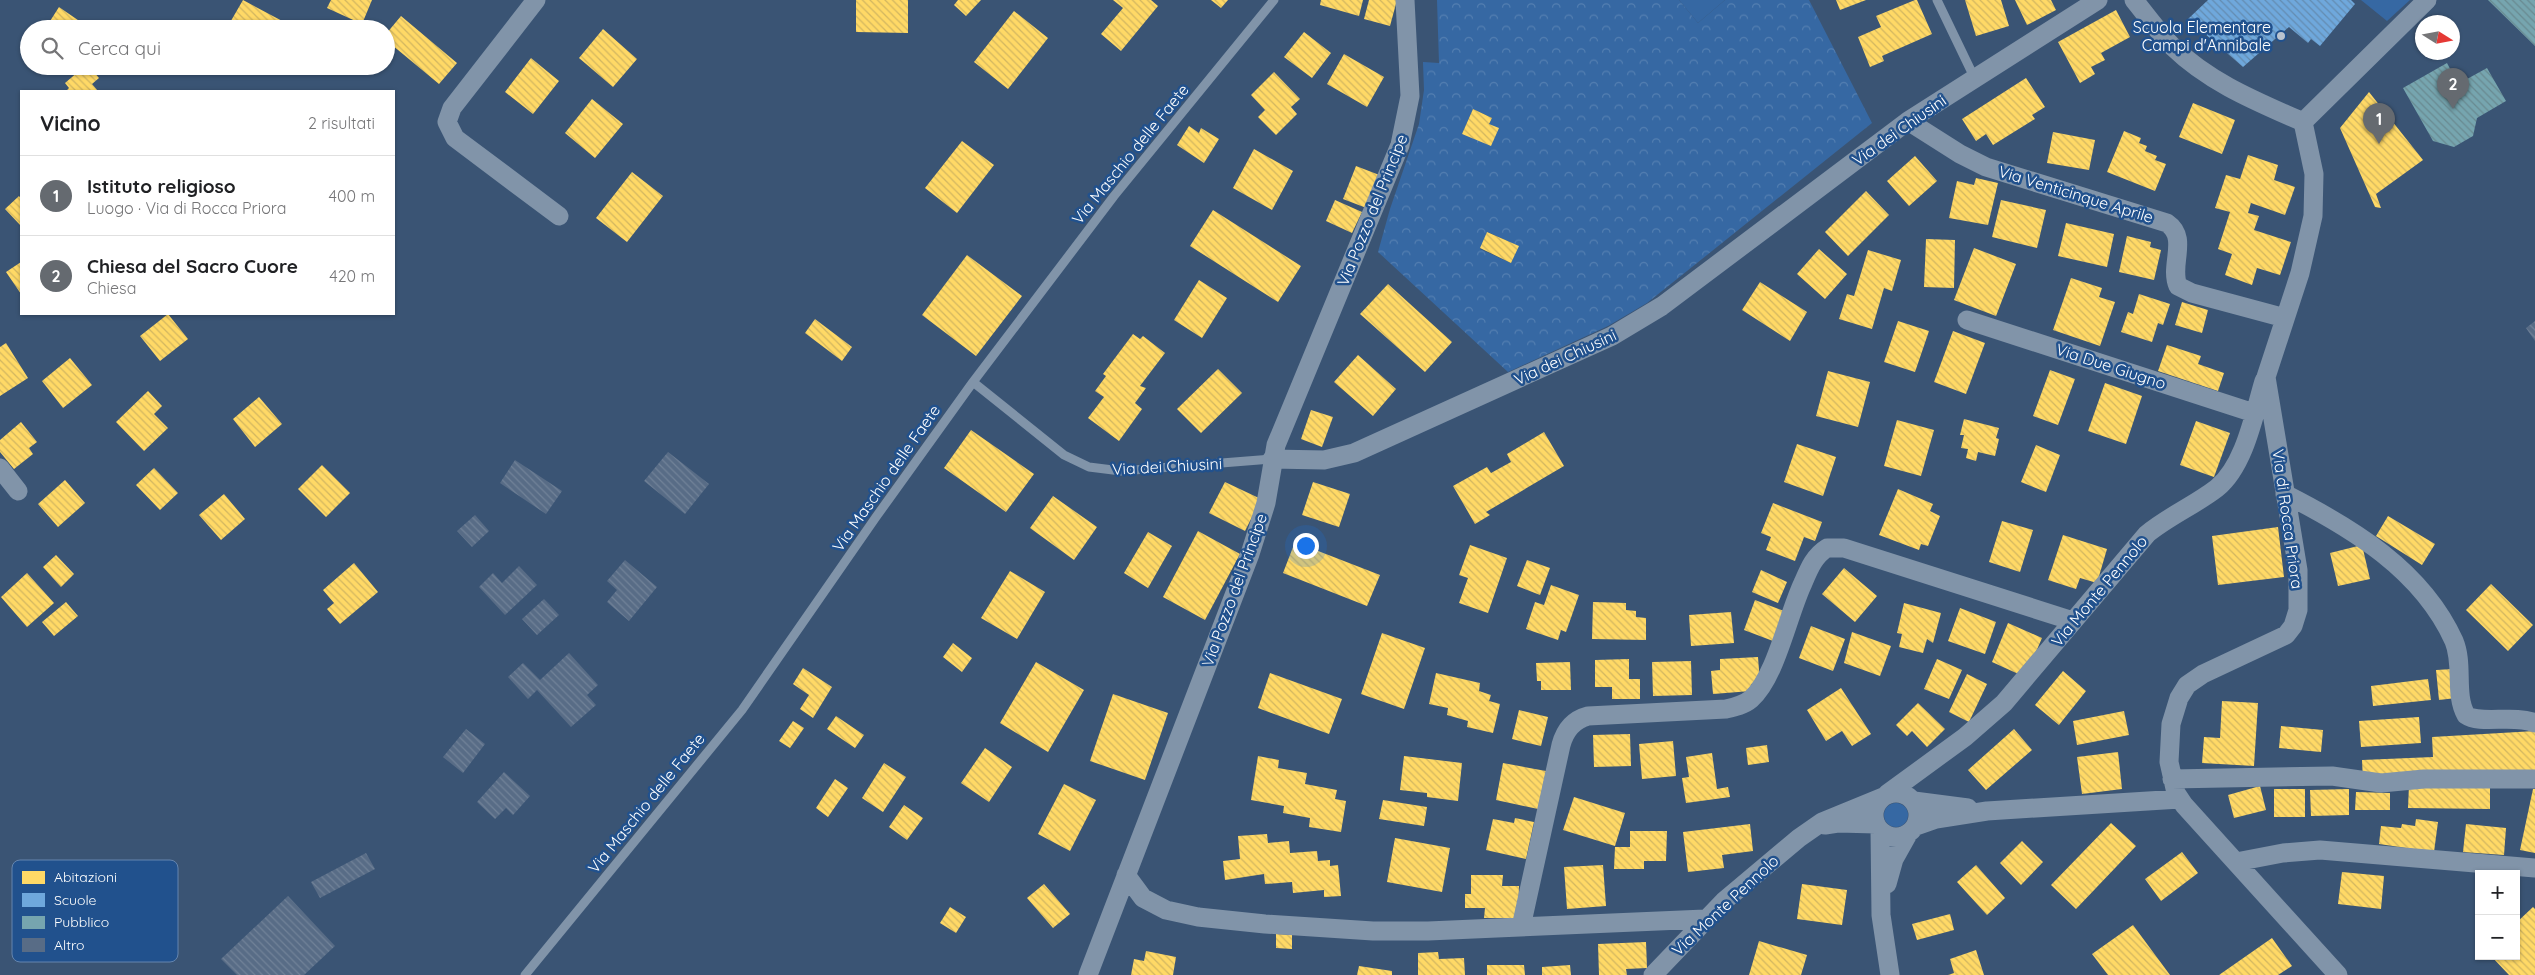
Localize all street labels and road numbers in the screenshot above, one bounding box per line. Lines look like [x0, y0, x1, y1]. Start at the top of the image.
street label: Via Maschio delle Faete [1067, 80, 1193, 228]
street label: Via dei Chiusini [1848, 90, 1950, 170]
street label: Via Pozzo del Principe [1332, 131, 1412, 289]
street label: Via Venticinque Aprile [1996, 161, 2156, 227]
street label: Via dei Chiusini [1511, 325, 1619, 389]
street label: Via Due Giugno [2053, 339, 2169, 393]
street label: Via Maschio delle Faete [828, 401, 944, 555]
street label: Via di Rocca Priora [2268, 448, 2308, 590]
street label: Via dei Chiusini [1111, 453, 1223, 479]
street label: Via Pozzo del Principe [1197, 511, 1271, 669]
street label: Via Monte Pennolo [2047, 531, 2151, 651]
street label: Via Maschio delle Faete [583, 729, 709, 877]
street label: Via Monte Pennolo [1667, 850, 1783, 960]

